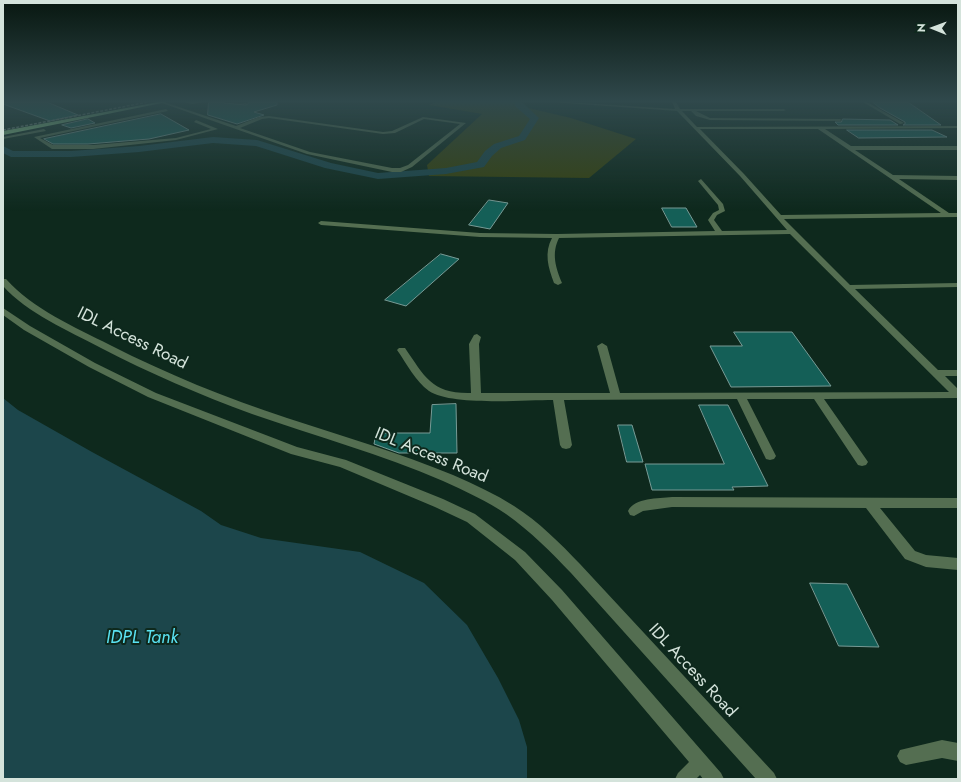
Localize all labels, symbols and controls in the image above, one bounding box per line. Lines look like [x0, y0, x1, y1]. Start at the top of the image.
north arrow [913, 8, 953, 48]
text: N [913, 23, 929, 32]
street label: IDL Access Road [74, 303, 190, 375]
street label: IDL Access Road [371, 424, 491, 488]
street label: IDL Access Road [644, 620, 740, 722]
water label: IDPL Tank [106, 628, 178, 650]

